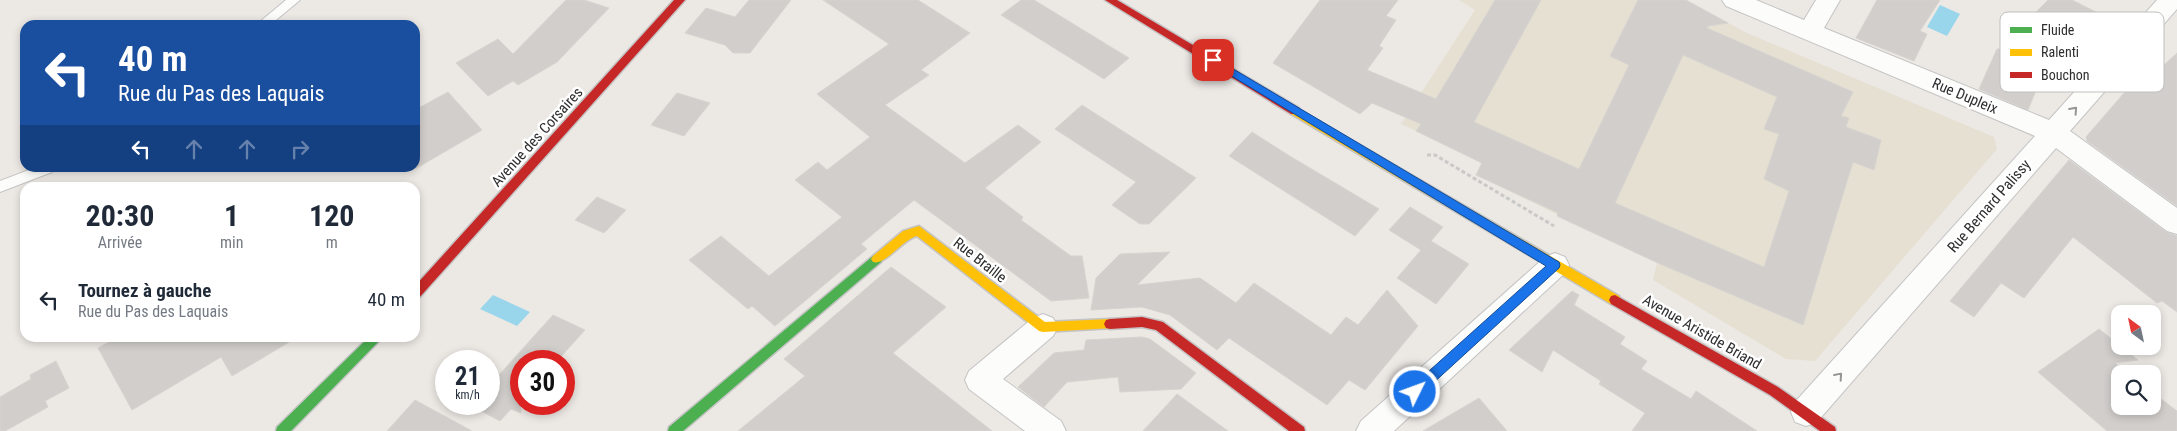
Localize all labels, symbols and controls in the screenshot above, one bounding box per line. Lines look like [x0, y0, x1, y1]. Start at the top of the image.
legend [2000, 12, 2164, 92]
text: Fluide [2041, 22, 2075, 38]
text: 40 m [118, 39, 187, 80]
pin [1192, 39, 1234, 81]
icon: left [35, 40, 100, 105]
text: Ralenti [2041, 44, 2079, 60]
icon: arrive [1199, 46, 1227, 74]
text: Bouchon [2041, 67, 2089, 83]
street label: Rue Dupleix [1930, 74, 2001, 118]
text: Rue du Pas des Laquais [118, 81, 325, 106]
street label: Avenue des Corsaires [488, 83, 587, 190]
one-way arrow [2068, 106, 2077, 115]
icon: left [127, 135, 155, 163]
icon: ahead [180, 135, 208, 163]
icon: ahead [233, 135, 261, 163]
icon: right [286, 135, 314, 163]
street label: Rue Bernard Palissy [1944, 156, 2034, 256]
text: 20:30 [86, 198, 154, 233]
text: 1 [224, 198, 239, 233]
text: 120 [309, 198, 354, 233]
text: Arrivée [98, 233, 142, 252]
text: min [220, 233, 243, 252]
text: m [326, 233, 338, 252]
street label: Rue Braille [950, 234, 1010, 286]
text: Tournez à gauche [78, 279, 211, 302]
icon: left [35, 286, 63, 314]
text: 40 m [368, 288, 405, 311]
street label: Avenue Aristide Briand [1639, 291, 1765, 373]
text: Rue du Pas des Laquais [78, 302, 228, 321]
north arrow [2111, 305, 2161, 355]
map controls [2111, 305, 2161, 415]
speed limit sign: 30 [510, 350, 575, 415]
text: 21 [455, 362, 480, 391]
position arrow [1388, 365, 1440, 417]
button: search [2111, 365, 2161, 415]
one-way arrow [1833, 372, 1842, 381]
text: km/h [455, 388, 480, 402]

